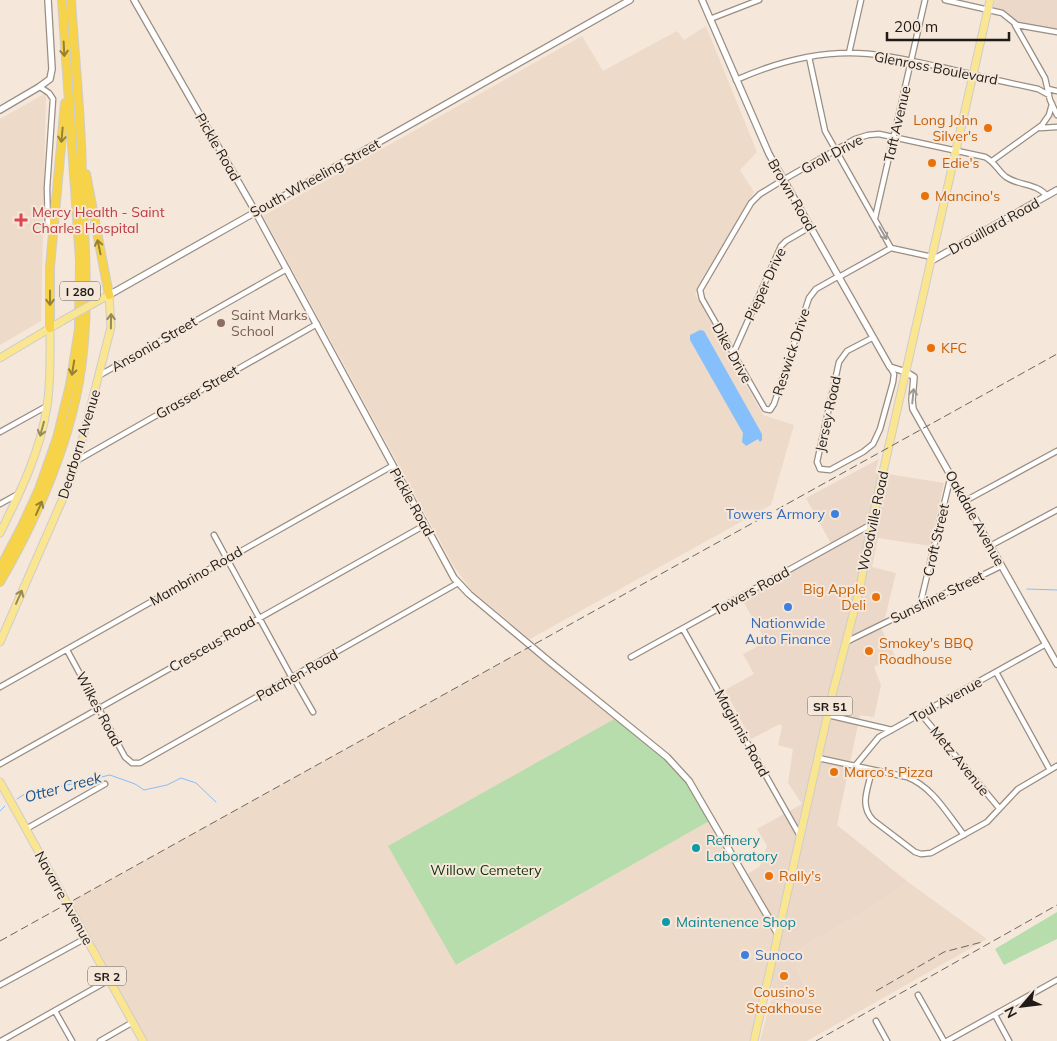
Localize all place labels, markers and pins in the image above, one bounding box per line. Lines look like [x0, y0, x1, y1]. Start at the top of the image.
place label: Long John Silver's [913, 111, 978, 145]
marker: Long John Silver's [982, 122, 994, 134]
place label: Edie's [942, 154, 980, 172]
marker: Edie's [926, 157, 938, 169]
place label: Mancino's [935, 187, 1000, 205]
marker: Mancino's [919, 190, 931, 202]
place label: Mercy Health - Saint Charles Hospital [32, 203, 165, 237]
marker: Mercy Health - Saint Charles Hospital [14, 213, 28, 227]
place label: Saint Marks School [231, 306, 308, 340]
marker: Saint Marks School [215, 317, 227, 329]
place label: KFC [941, 339, 967, 357]
marker: KFC [925, 342, 937, 354]
place label: Towers Armory [726, 505, 826, 523]
marker: Towers Armory [829, 508, 841, 520]
place label: Big Apple Deli [803, 580, 866, 614]
marker: Big Apple Deli [870, 591, 882, 603]
marker: Nationwide Auto Finance [782, 601, 794, 613]
place label: Nationwide Auto Finance [745, 614, 831, 648]
place label: Smokey's BBQ Roadhouse [879, 634, 974, 668]
marker: Smokey's BBQ Roadhouse [863, 645, 875, 657]
place label: Marco's Pizza [844, 763, 933, 781]
marker: Marco's Pizza [828, 766, 840, 778]
place label: Refinery Laboratory [706, 831, 778, 865]
marker: Refinery Laboratory [690, 842, 702, 854]
place label: Rally's [779, 867, 821, 885]
marker: Rally's [763, 870, 775, 882]
place label: Maintenence Shop [676, 913, 796, 931]
marker: Maintenence Shop [660, 916, 672, 928]
place label: Sunoco [755, 946, 803, 964]
marker: Sunoco [739, 949, 751, 961]
marker: Cousino's Steakhouse [778, 970, 790, 982]
place label: Cousino's Steakhouse [746, 983, 822, 1017]

